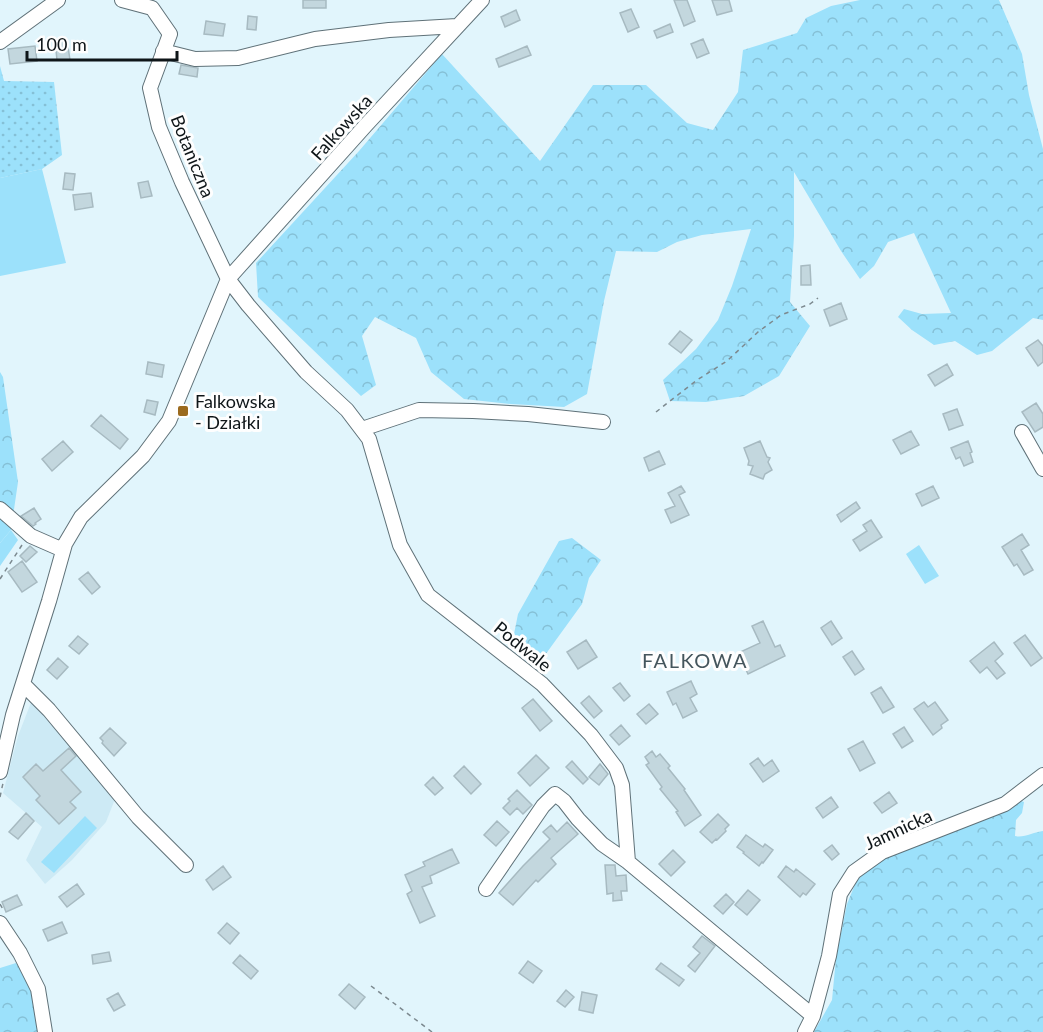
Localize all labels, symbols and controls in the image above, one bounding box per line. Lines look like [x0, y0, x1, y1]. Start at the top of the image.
scale bar [27, 24, 177, 62]
text: 100 m [36, 33, 87, 55]
street label: Falkowska [306, 90, 376, 164]
street label: Botaniczna [166, 112, 220, 200]
place label: Falkowska - Działki [195, 390, 276, 433]
marker: Falkowska - Działki [176, 404, 190, 418]
street label: Podwale [490, 616, 556, 676]
district label: FALKOWA [642, 648, 748, 672]
street label: Jamnicka [861, 804, 935, 854]

